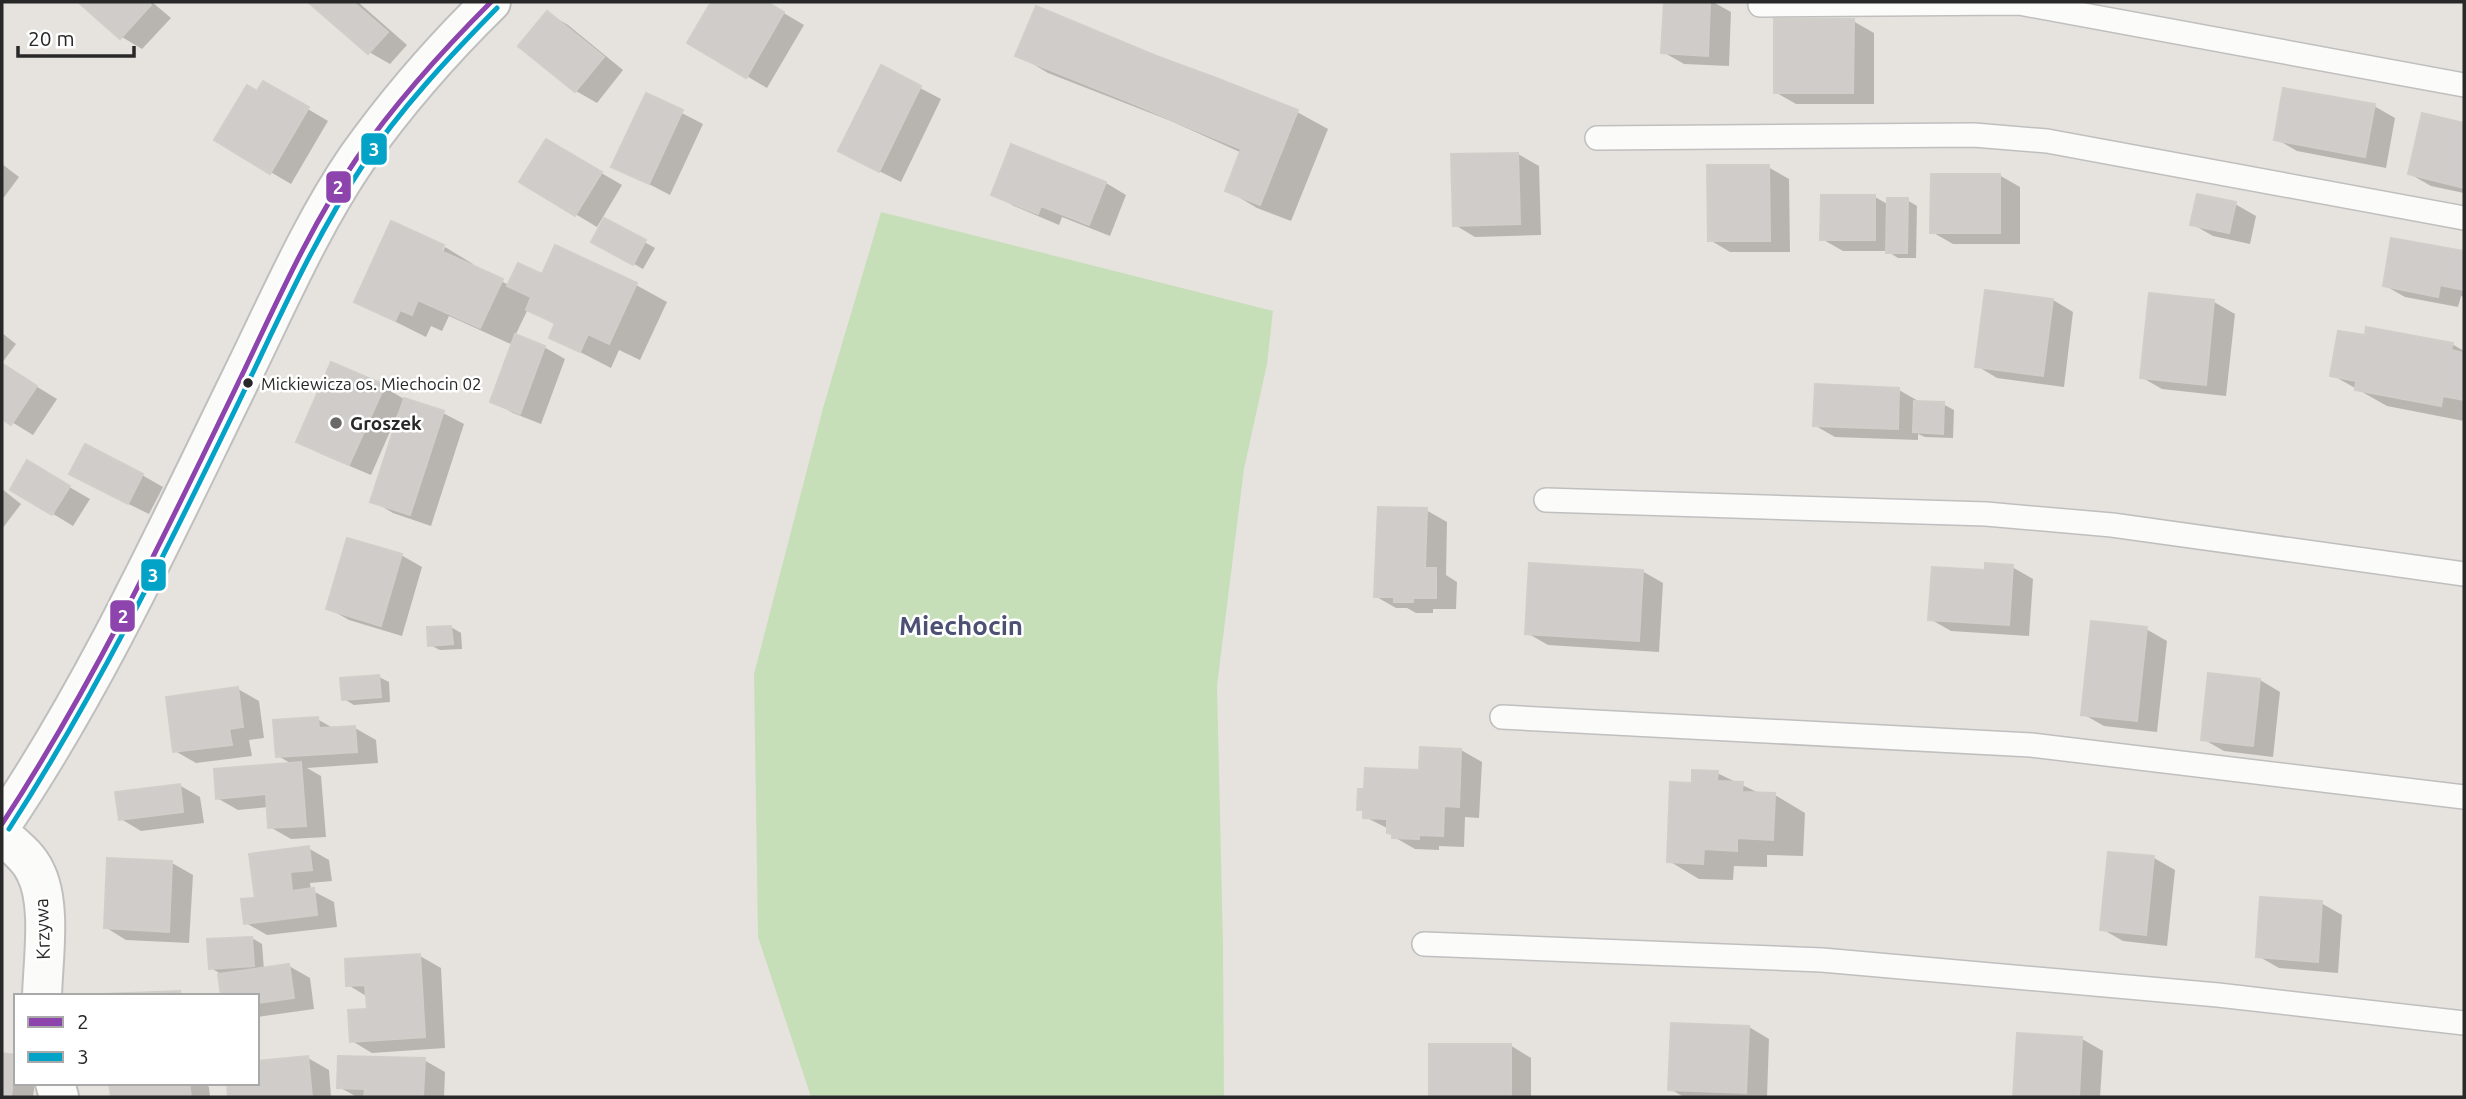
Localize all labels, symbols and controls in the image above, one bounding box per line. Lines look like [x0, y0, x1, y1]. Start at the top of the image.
scale bar [18, 14, 133, 58]
text: 20 m [28, 26, 75, 50]
line badge: 3 [360, 132, 388, 166]
text: 3 [369, 138, 379, 160]
line badge: 2 [325, 170, 352, 204]
text: 2 [333, 176, 343, 198]
place label: Mickiewicza os. Miechocin 02 [261, 374, 482, 393]
marker: Mickiewicza os. Miechocin 02 [241, 376, 255, 390]
place label: Groszek [350, 412, 422, 434]
marker: Groszek [328, 415, 344, 431]
line badge: 3 [140, 558, 167, 592]
text: 3 [148, 564, 158, 586]
line badge: 2 [109, 599, 136, 633]
text: 2 [118, 605, 128, 627]
district label: Miechocin [899, 611, 1023, 640]
street label: Krzywa [30, 898, 54, 960]
legend [14, 994, 259, 1085]
text: 2 [77, 1009, 89, 1033]
text: 3 [77, 1044, 89, 1068]

